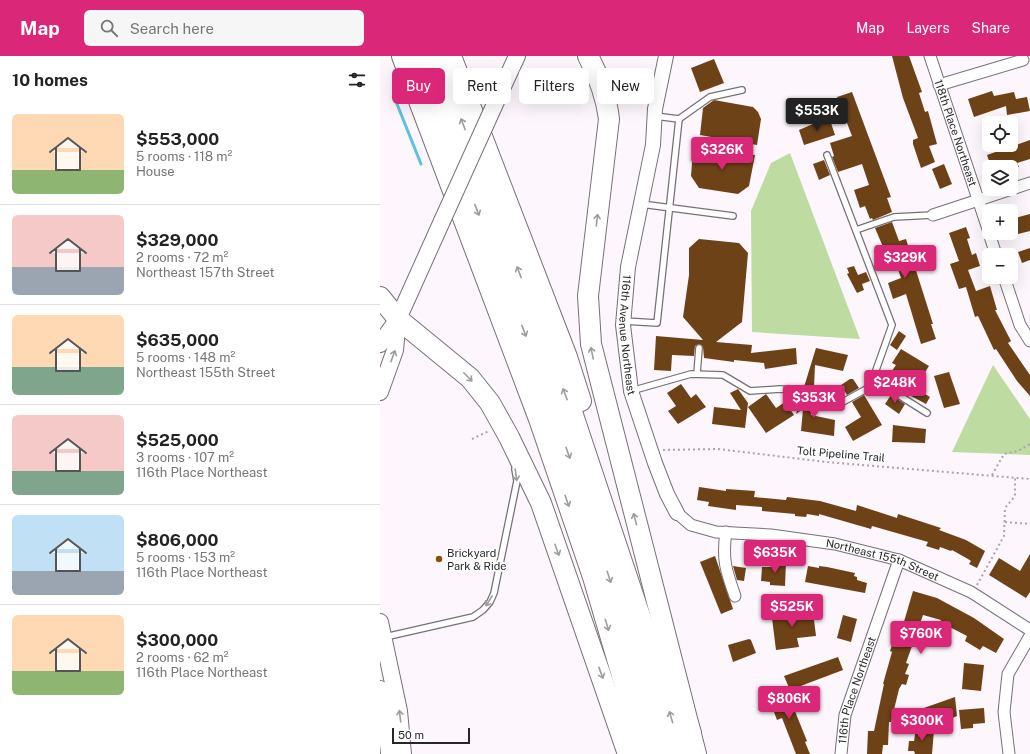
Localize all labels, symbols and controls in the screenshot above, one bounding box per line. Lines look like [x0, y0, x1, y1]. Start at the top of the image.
search box [84, 10, 364, 46]
text: Map [20, 17, 60, 39]
icon: search [98, 17, 120, 39]
text: Search here [130, 20, 214, 37]
text: Map [856, 20, 884, 36]
text: Layers [906, 20, 950, 36]
text: Share [972, 20, 1010, 36]
chip: Buy [392, 68, 445, 104]
chip: Rent [453, 68, 511, 104]
chip: Filters [519, 68, 589, 104]
chip: New [597, 68, 654, 104]
icon: filters [346, 69, 368, 91]
text: 10 homes [12, 70, 88, 90]
street label: 118th Place Northeast [932, 78, 979, 188]
pin: $553K [789, 98, 845, 132]
text: $553K [795, 103, 839, 118]
map controls [982, 116, 1018, 284]
button: locate [982, 116, 1018, 152]
one-way arrow [458, 119, 466, 131]
text: $553,000 [136, 129, 219, 149]
icon: home [44, 130, 92, 178]
pin: $326K [694, 137, 750, 171]
text: $326K [700, 142, 744, 157]
text: 5 rooms · 118 m² [136, 149, 232, 164]
button: layers [982, 160, 1018, 196]
text: House [136, 164, 175, 179]
one-way arrow [474, 203, 482, 215]
button: + [982, 204, 1018, 240]
one-way arrow [593, 214, 601, 227]
text: $329,000 [136, 230, 218, 250]
icon: home [44, 231, 92, 279]
pin: $329K [877, 245, 933, 279]
button: − [982, 248, 1018, 284]
text: 2 rooms · 72 m² [136, 250, 228, 265]
text: $329K [883, 250, 927, 265]
text: Northeast 157th Street [136, 265, 275, 280]
one-way arrow [515, 266, 523, 278]
street label: 116th Avenue Northeast [617, 274, 638, 397]
one-way arrow [520, 325, 528, 337]
text: $635,000 [136, 330, 219, 350]
icon: home [44, 331, 92, 379]
one-way arrow [588, 347, 596, 360]
text: 5 rooms · 148 m² [136, 350, 235, 365]
one-way arrow [390, 350, 397, 363]
text: Northeast 155th Street [136, 365, 275, 380]
pin: $248K [867, 370, 923, 404]
one-way arrow [463, 372, 473, 382]
text: $248K [873, 375, 917, 390]
pin: $353K [786, 385, 842, 419]
one-way arrow [560, 388, 568, 400]
text: $353K [792, 390, 836, 405]
text: $525,000 [136, 430, 219, 450]
icon: home [44, 431, 92, 479]
street label: Tolt Pipeline Trail [797, 444, 885, 464]
one-way arrow [565, 447, 572, 460]
text: 3 rooms · 107 m² [136, 450, 234, 465]
text: 116th Place Northeast [136, 465, 268, 480]
one-way arrow [512, 469, 520, 482]
one-way arrow [563, 495, 571, 507]
one-way arrow [631, 513, 639, 526]
text: $806,000 [136, 530, 219, 550]
icon: home [44, 531, 92, 579]
street label: Northeast 155th Street [825, 537, 941, 583]
pin: $635K [747, 540, 803, 574]
one-way arrow [554, 544, 562, 556]
text: $635K [753, 545, 797, 560]
place label: Brickyard Park & Ride [447, 547, 506, 572]
text: 5 rooms · 153 m² [136, 550, 235, 565]
marker: Brickyard Park & Ride [434, 554, 444, 564]
text: 116th Place Northeast [136, 565, 268, 580]
one-way arrow [606, 570, 613, 583]
pin: $525K [764, 594, 820, 628]
one-way arrow [485, 596, 493, 607]
text: $525K [770, 599, 814, 614]
one-way arrow [604, 618, 611, 631]
pin: $760K [893, 621, 949, 655]
text: $760K [899, 626, 943, 641]
text: $300,000 [136, 630, 218, 650]
icon: home [44, 631, 92, 679]
street label: 116th Place Northeast [836, 635, 878, 744]
text: 2 rooms · 62 m² [136, 650, 229, 665]
text: 116th Place Northeast [136, 665, 268, 680]
one-way arrow [598, 666, 605, 679]
pin: $806K [761, 686, 817, 720]
text: $806K [767, 691, 811, 706]
pin: $300K [894, 708, 950, 742]
one-way arrow [396, 710, 404, 723]
one-way arrow [667, 710, 674, 723]
text: $300K [900, 713, 944, 728]
scale bar [392, 726, 470, 745]
text: 50 m [398, 729, 424, 741]

